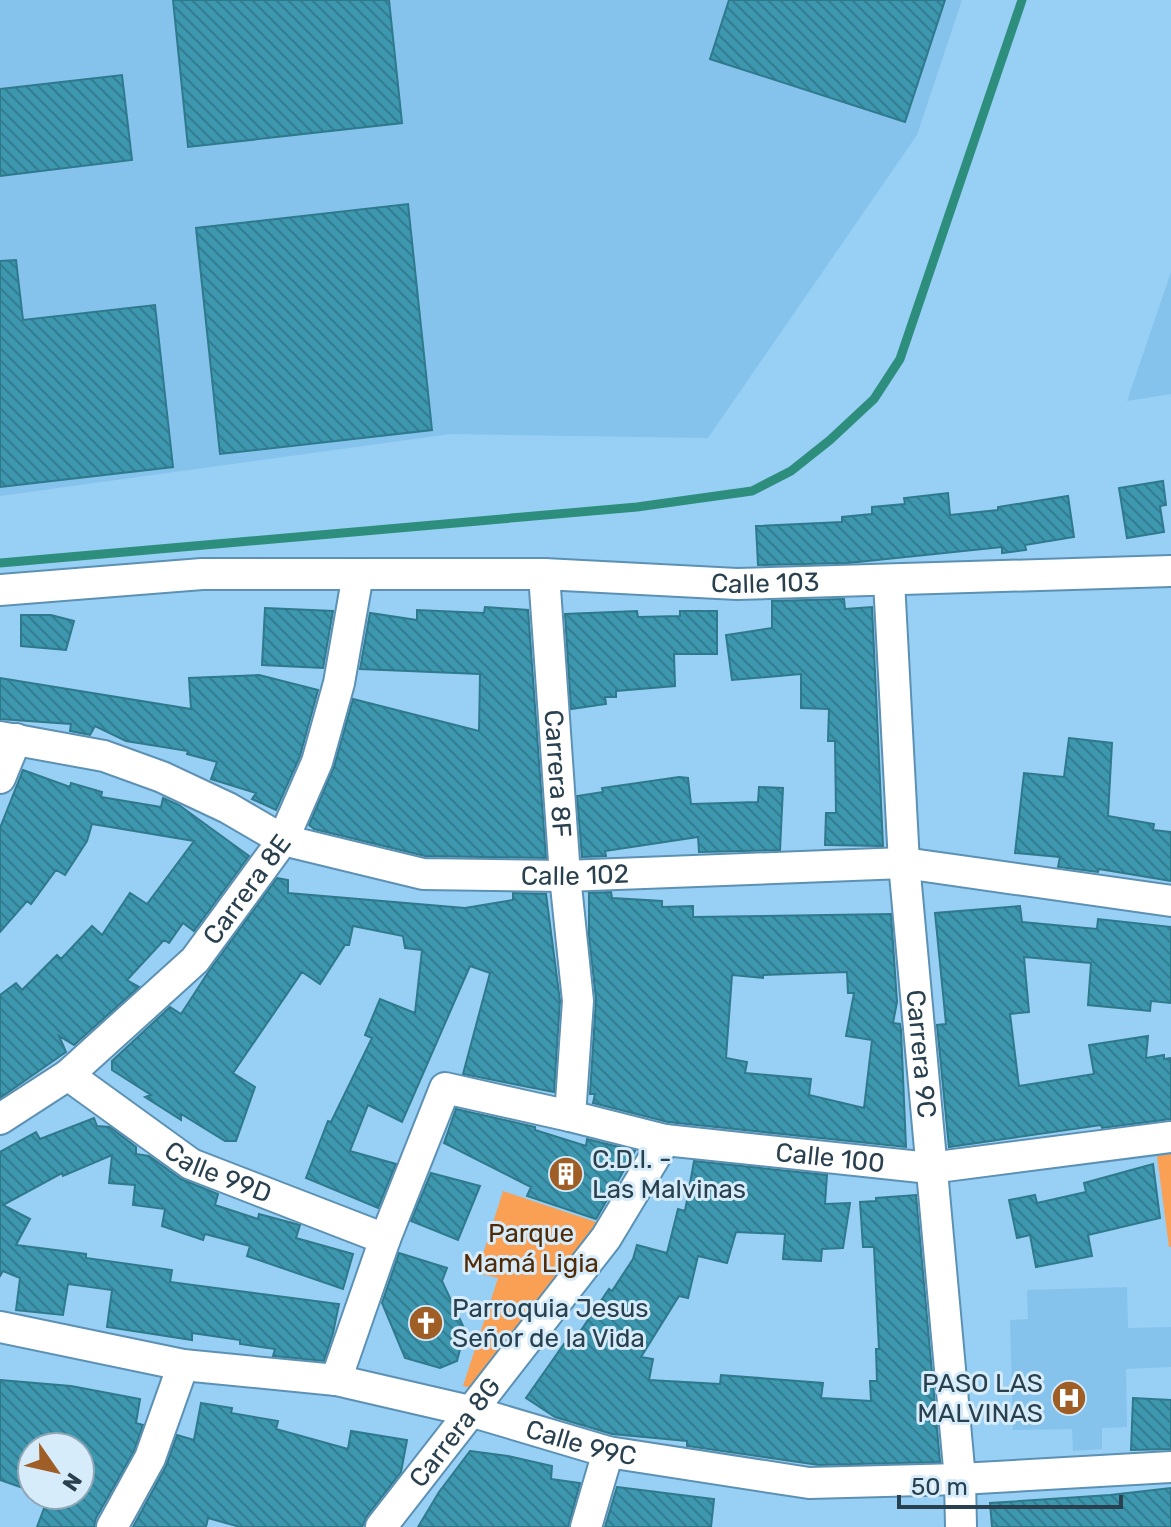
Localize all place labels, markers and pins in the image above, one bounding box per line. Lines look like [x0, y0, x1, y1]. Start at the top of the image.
place label: C.D.I. - Las Malvinas [592, 1144, 746, 1205]
building icon: C.D.I. - Las Malvinas [547, 1155, 585, 1193]
place label: Parroquia Jesus Señor de la Vida [452, 1293, 649, 1354]
church icon: Parroquia Jesus Señor de la Vida [407, 1304, 445, 1342]
place label: PASO LAS MALVINAS [917, 1368, 1043, 1429]
hospital icon: PASO LAS MALVINAS [1050, 1379, 1088, 1417]

